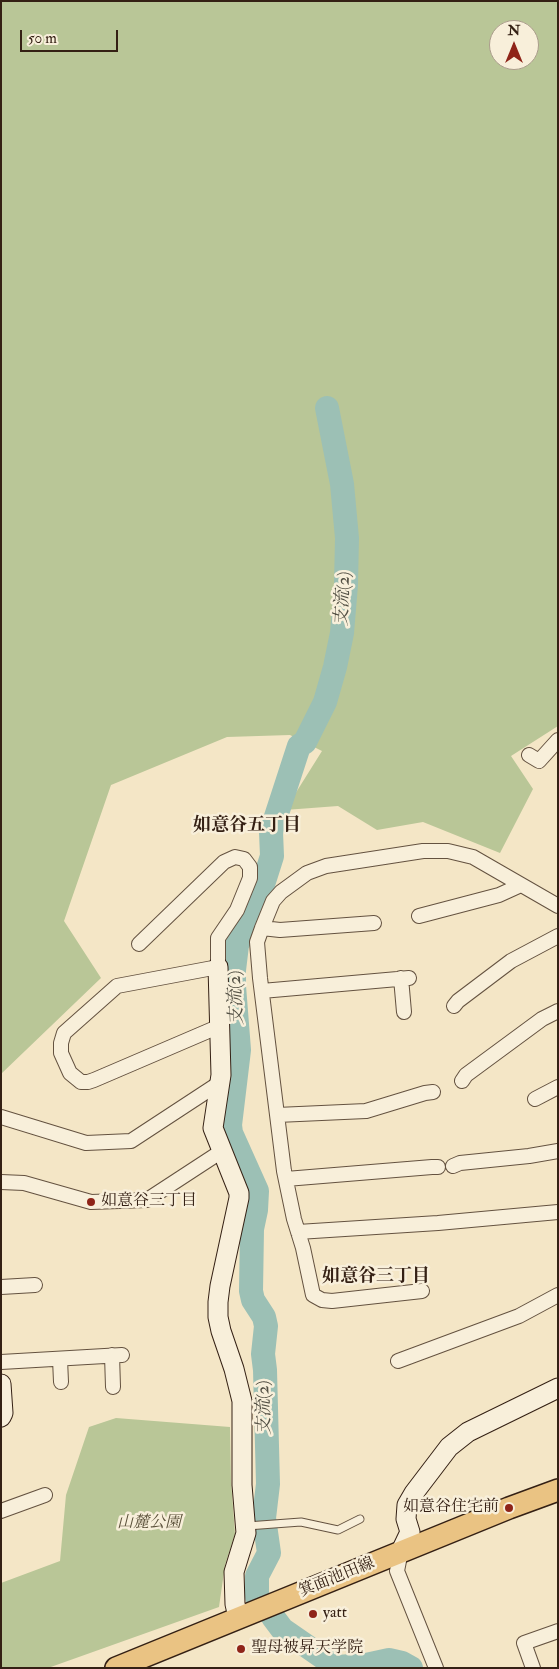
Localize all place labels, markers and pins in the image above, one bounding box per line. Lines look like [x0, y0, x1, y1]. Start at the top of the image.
place label: 如意谷三丁目 [101, 1192, 197, 1212]
marker: 如意谷三丁目 [85, 1196, 97, 1208]
place label: 如意谷住宅前 [403, 1498, 499, 1518]
marker: 如意谷住宅前 [503, 1502, 515, 1514]
place label: yatt [323, 1604, 347, 1624]
marker: yatt [307, 1608, 319, 1620]
place label: 聖母被昇天学院 [251, 1639, 363, 1659]
marker: 聖母被昇天学院 [235, 1643, 247, 1655]

